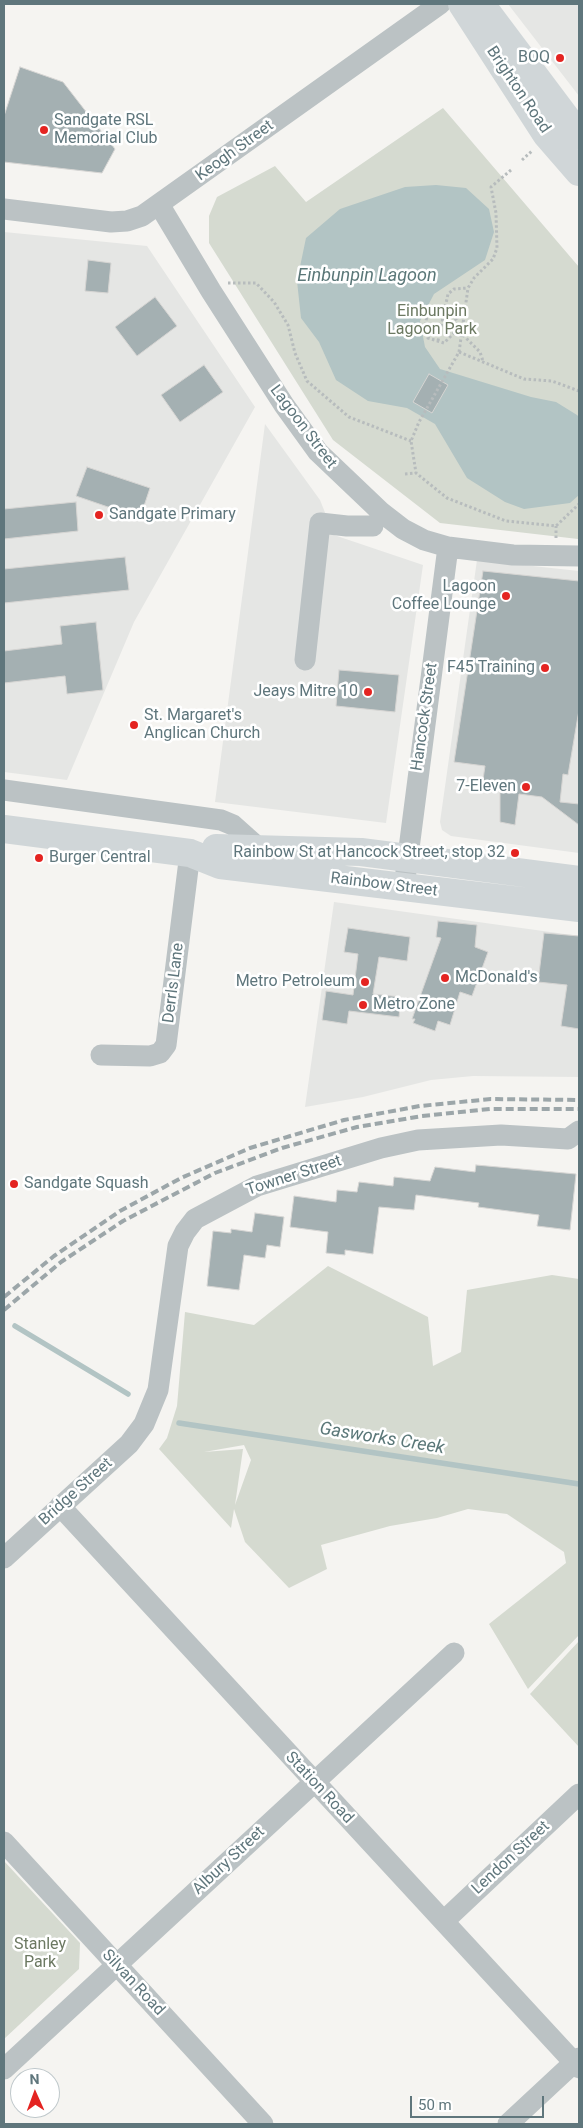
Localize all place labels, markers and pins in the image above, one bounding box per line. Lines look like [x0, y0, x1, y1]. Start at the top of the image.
place label: BOQ [518, 48, 550, 68]
marker: BOQ [554, 52, 566, 64]
place label: Sandgate RSL Memorial Club [54, 111, 158, 149]
marker: Sandgate RSL Memorial Club [38, 124, 50, 136]
place label: Sandgate Primary [109, 505, 236, 525]
marker: Sandgate Primary [93, 509, 105, 521]
place label: Lagoon Coffee Lounge [392, 577, 496, 615]
marker: Lagoon Coffee Lounge [500, 590, 512, 602]
place label: F45 Training [447, 658, 535, 678]
marker: F45 Training [539, 662, 551, 674]
place label: Jeays Mitre 10 [253, 682, 358, 702]
marker: Jeays Mitre 10 [362, 686, 374, 698]
place label: St. Margaret's Anglican Church [144, 706, 260, 744]
marker: St. Margaret's Anglican Church [128, 719, 140, 731]
place label: 7-Eleven [456, 777, 516, 797]
marker: 7-Eleven [520, 781, 532, 793]
place label: Rainbow St at Hancock Street, stop 32 [233, 843, 505, 863]
marker: Rainbow St at Hancock Street, stop 32 [509, 847, 521, 859]
place label: Burger Central [49, 848, 151, 868]
marker: Burger Central [33, 852, 45, 864]
place label: McDonald's [455, 968, 538, 988]
place label: Metro Petroleum [236, 972, 355, 992]
marker: McDonald's [439, 972, 451, 984]
marker: Metro Petroleum [359, 976, 371, 988]
place label: Metro Zone [373, 995, 455, 1015]
marker: Metro Zone [357, 999, 369, 1011]
place label: Sandgate Squash [24, 1174, 149, 1194]
marker: Sandgate Squash [8, 1178, 20, 1190]

